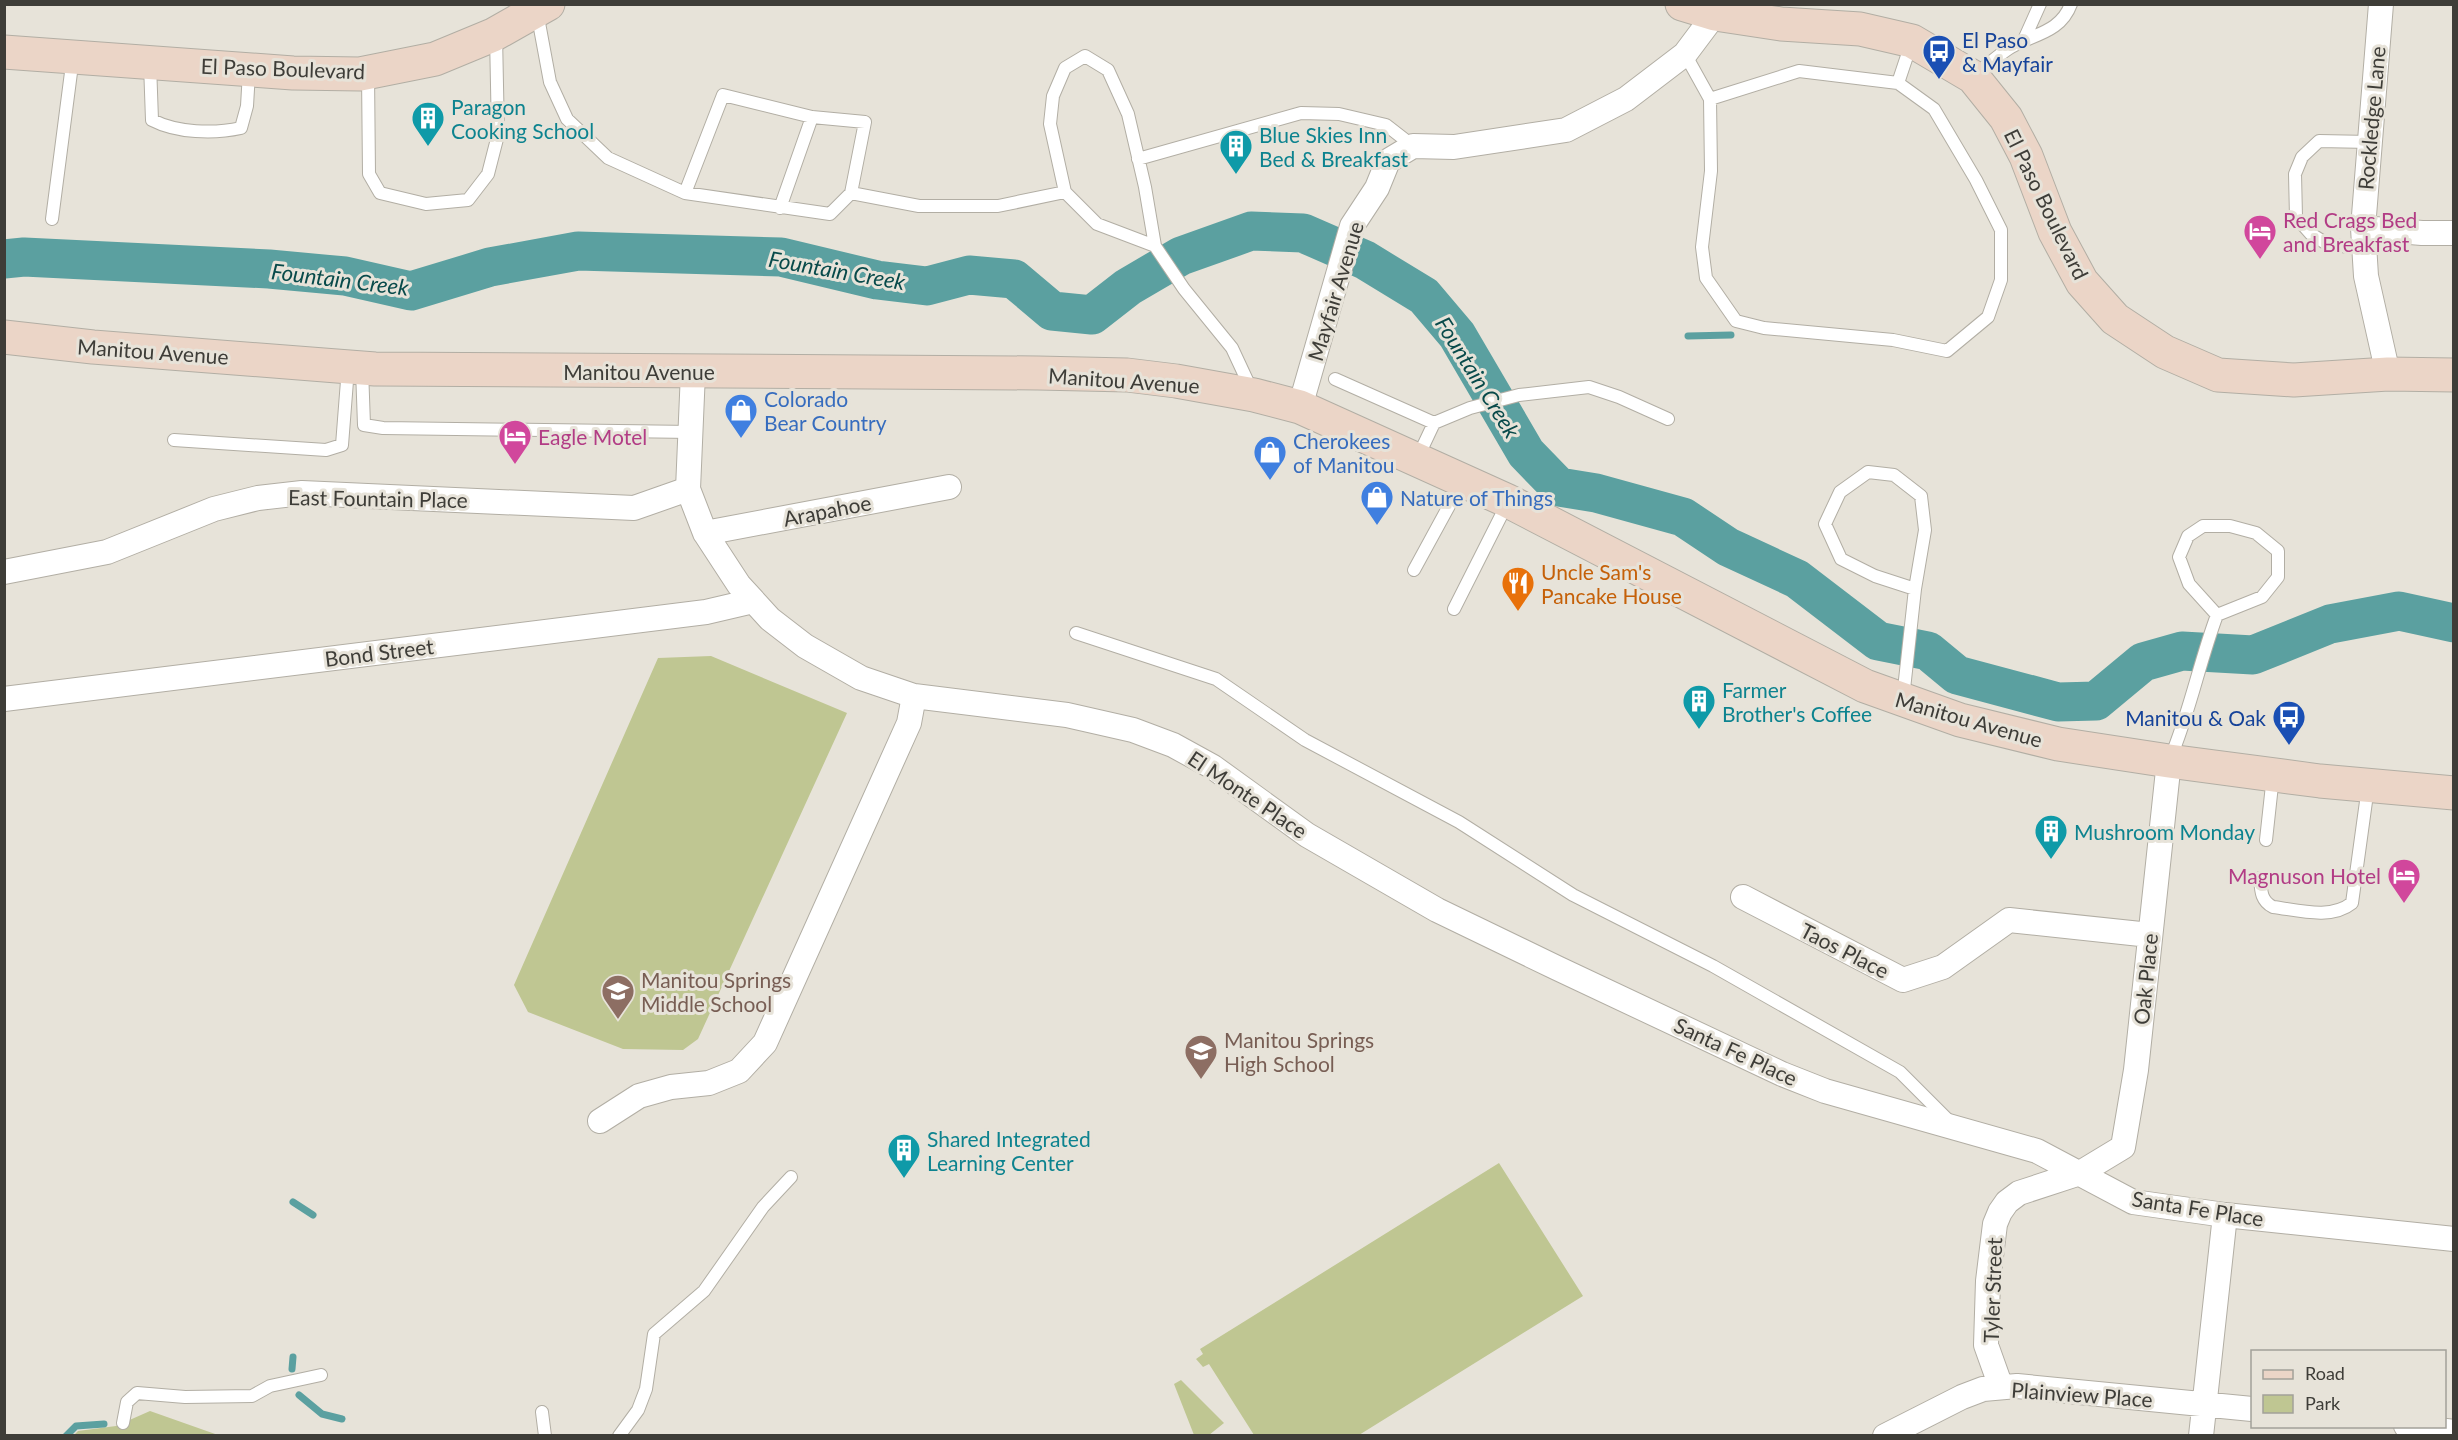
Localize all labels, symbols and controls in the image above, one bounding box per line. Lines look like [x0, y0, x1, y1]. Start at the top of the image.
place label: El Paso & Mayfair [1962, 27, 2053, 76]
bus stop icon: El Paso & Mayfair [1921, 33, 1957, 80]
street label: Rockledge Lane [2352, 45, 2390, 191]
street label: El Paso Boulevard [200, 53, 366, 83]
place label: Paragon Cooking School [451, 94, 594, 143]
building icon: Paragon Cooking School [410, 100, 446, 147]
place label: Blue Skies Inn Bed & Breakfast [1259, 122, 1409, 171]
street label: El Paso Boulevard [2000, 125, 2094, 283]
building icon: Blue Skies Inn Bed & Breakfast [1218, 128, 1254, 175]
place label: Red Crags Bed and Breakfast [2283, 207, 2417, 256]
hotel icon: Red Crags Bed and Breakfast [2242, 213, 2278, 260]
street label: Mayfair Avenue [1302, 218, 1368, 364]
water label: Fountain Creek [767, 245, 908, 295]
water label: Fountain Creek [270, 257, 411, 301]
water label: Fountain Creek [1430, 311, 1526, 443]
street label: Manitou Avenue [76, 333, 230, 369]
street label: Manitou Avenue [563, 359, 715, 384]
street label: Manitou Avenue [1047, 362, 1201, 398]
place label: Colorado Bear Country [764, 386, 887, 435]
shop icon: Colorado Bear Country [723, 392, 759, 439]
hotel icon: Eagle Motel [497, 418, 533, 465]
place label: Eagle Motel [538, 424, 647, 449]
place label: Cherokees of Manitou [1293, 428, 1395, 477]
shop icon: Cherokees of Manitou [1252, 434, 1288, 481]
shop icon: Nature of Things [1359, 479, 1395, 526]
street label: East Fountain Place [288, 484, 468, 512]
place label: Nature of Things [1400, 485, 1553, 510]
street label: Arapahoe [781, 489, 873, 531]
place label: Uncle Sam's Pancake House [1541, 559, 1682, 608]
restaurant icon: Uncle Sam's Pancake House [1500, 565, 1536, 612]
street label: Bond Street [323, 633, 435, 671]
place label: Farmer Brother's Coffee [1722, 677, 1872, 726]
building icon: Farmer Brother's Coffee [1681, 683, 1717, 730]
street label: Manitou Avenue [1893, 686, 2045, 752]
bus stop icon: Manitou & Oak [2271, 699, 2307, 746]
place label: Manitou & Oak [2125, 705, 2266, 730]
street label: El Monte Place [1184, 745, 1312, 843]
building icon: Mushroom Monday [2033, 813, 2069, 860]
place label: Mushroom Monday [2074, 819, 2255, 844]
hotel icon: Magnuson Hotel [2386, 857, 2422, 904]
place label: Magnuson Hotel [2228, 863, 2381, 888]
street label: Taos Place [1797, 917, 1893, 983]
street label: Oak Place [2128, 932, 2162, 1026]
place label: Manitou Springs Middle School [641, 967, 791, 1016]
school or university icon: Manitou Springs Middle School [600, 973, 636, 1020]
street label: Santa Fe Place [1670, 1012, 1802, 1090]
place label: Manitou Springs High School [1224, 1027, 1374, 1076]
school or university icon: Manitou Springs High School [1183, 1033, 1219, 1080]
place label: Shared Integrated Learning Center [927, 1126, 1091, 1175]
building icon: Shared Integrated Learning Center [886, 1132, 922, 1179]
street label: Santa Fe Place [2130, 1185, 2266, 1231]
street label: Tyler Street [1978, 1236, 2006, 1343]
legend [2251, 1350, 2446, 1428]
text: Road [2305, 1362, 2345, 1384]
street label: Plainview Place [2010, 1377, 2154, 1411]
text: Park [2305, 1392, 2341, 1414]

